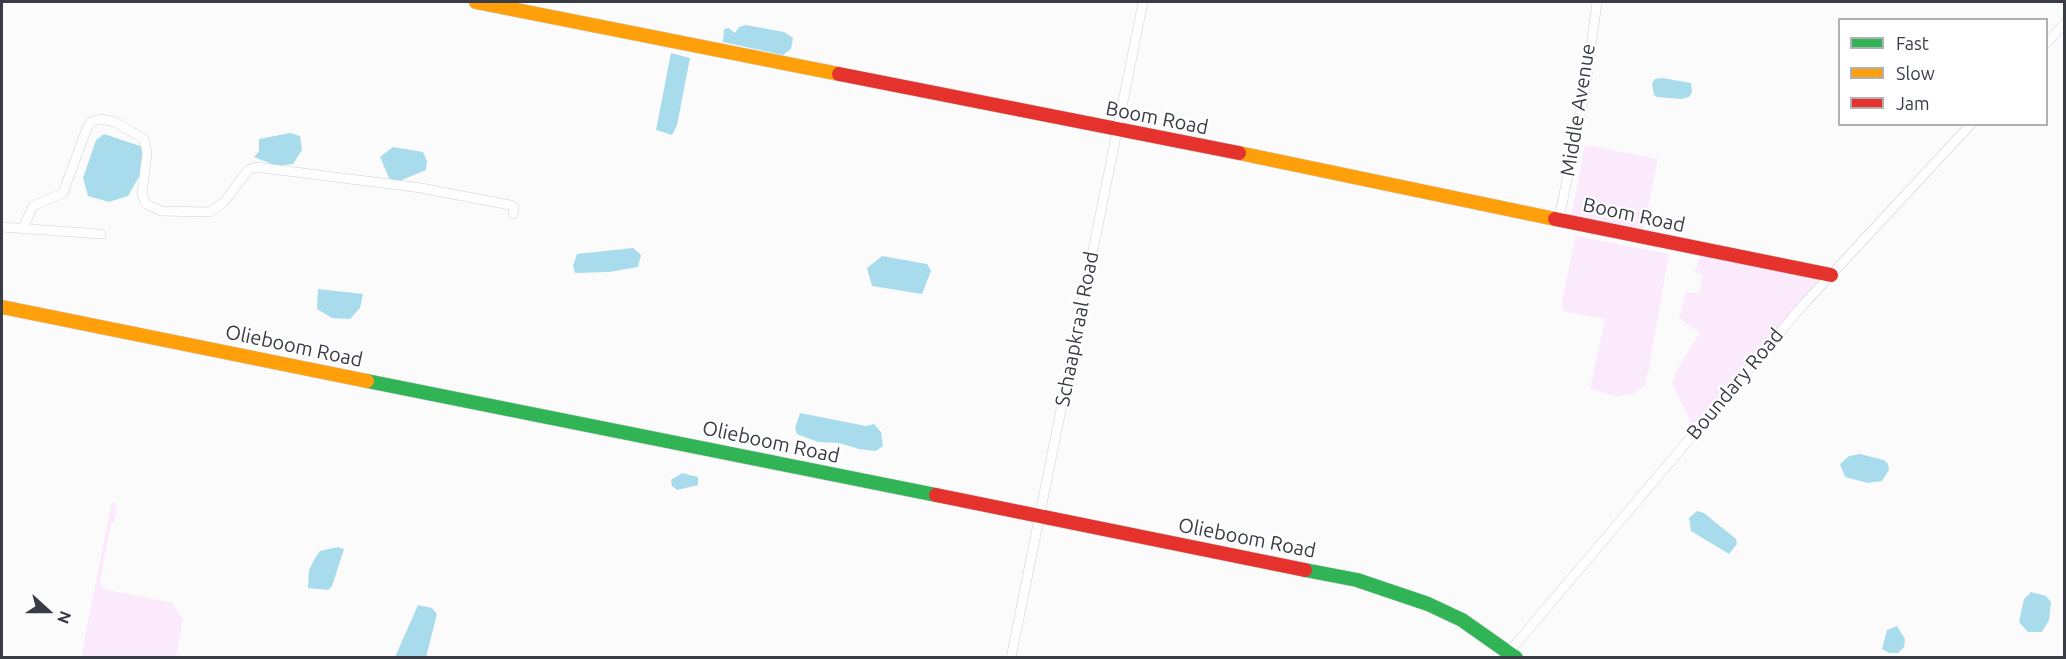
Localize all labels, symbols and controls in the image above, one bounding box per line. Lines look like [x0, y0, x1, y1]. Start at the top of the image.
legend [1838, 18, 2048, 126]
text: Fast [1896, 33, 1929, 53]
street label: Middle Avenue [1556, 42, 1600, 178]
text: Slow [1896, 63, 1935, 83]
text: Jam [1896, 93, 1930, 113]
street label: Boom Road [1104, 96, 1210, 140]
street label: Boom Road [1581, 192, 1687, 238]
street label: Schaapkraal Road [1050, 249, 1104, 409]
street label: Olieboom Road [223, 320, 365, 372]
street label: Boundary Road [1682, 324, 1788, 444]
street label: Olieboom Road [700, 416, 842, 468]
street label: Olieboom Road [1176, 513, 1318, 563]
north arrow [18, 581, 78, 641]
text: N [54, 609, 75, 626]

